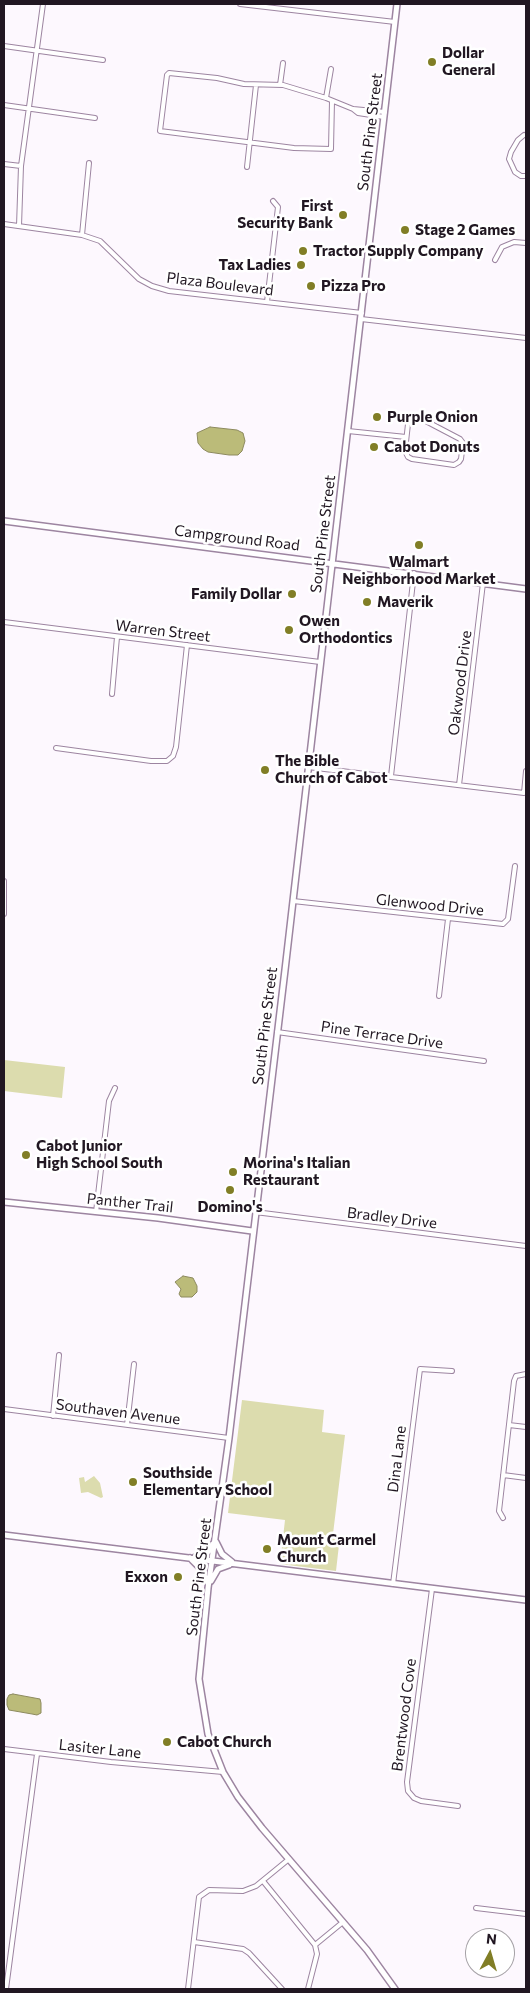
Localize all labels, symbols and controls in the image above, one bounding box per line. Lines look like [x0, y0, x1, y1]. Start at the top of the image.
place label: Dollar General [442, 44, 495, 79]
marker: Dollar General [426, 56, 438, 68]
street label: South Pine Street [354, 72, 386, 192]
place label: First Security Bank [237, 197, 333, 232]
marker: First Security Bank [337, 209, 349, 221]
place label: Stage 2 Games [415, 221, 515, 239]
marker: Stage 2 Games [399, 224, 411, 236]
place label: Tractor Supply Company [313, 242, 484, 260]
marker: Tractor Supply Company [297, 245, 309, 257]
place label: Tax Ladies [219, 256, 291, 274]
marker: Tax Ladies [295, 259, 307, 271]
street label: Plaza Boulevard [166, 269, 274, 299]
place label: Pizza Pro [321, 277, 386, 295]
marker: Pizza Pro [305, 280, 317, 292]
place label: Purple Onion [387, 408, 478, 426]
marker: Purple Onion [371, 411, 383, 423]
place label: Cabot Donuts [384, 438, 480, 456]
marker: Cabot Donuts [368, 441, 380, 453]
street label: South Pine Street [307, 474, 339, 594]
street label: Campground Road [173, 521, 301, 555]
marker: Walmart Neighborhood Market [413, 539, 425, 551]
place label: Walmart Neighborhood Market [342, 553, 496, 588]
place label: Family Dollar [191, 585, 282, 603]
marker: Family Dollar [286, 588, 298, 600]
place label: Maverik [377, 593, 434, 611]
marker: Maverik [361, 596, 373, 608]
place label: Owen Orthodontics [299, 612, 393, 647]
street label: Warren Street [114, 616, 212, 646]
marker: Owen Orthodontics [283, 624, 295, 636]
street label: Oakwood Drive [445, 629, 475, 737]
place label: The Bible Church of Cabot [275, 752, 387, 787]
marker: The Bible Church of Cabot [259, 764, 271, 776]
street label: Glenwood Drive [375, 890, 485, 920]
street label: South Pine Street [249, 966, 281, 1086]
street label: Pine Terrace Drive [320, 1018, 444, 1052]
place label: Cabot Junior High School South [36, 1137, 163, 1172]
marker: Cabot Junior High School South [20, 1149, 32, 1161]
place label: Morina's Italian Restaurant [243, 1154, 350, 1189]
marker: Morina's Italian Restaurant [227, 1166, 239, 1178]
marker: Domino's [224, 1184, 236, 1196]
street label: Panther Trail [86, 1189, 174, 1217]
place label: Domino's [197, 1198, 263, 1216]
street label: Bradley Drive [346, 1204, 438, 1232]
street label: Southaven Avenue [55, 1395, 181, 1429]
street label: Dina Lane [384, 1425, 410, 1493]
place label: Southside Elementary School [143, 1464, 272, 1499]
marker: Southside Elementary School [127, 1476, 139, 1488]
street label: South Pine Street [183, 1517, 215, 1637]
place label: Mount Carmel Church [277, 1531, 376, 1566]
marker: Mount Carmel Church [261, 1543, 273, 1555]
place label: Exxon [125, 1568, 168, 1586]
marker: Exxon [172, 1571, 184, 1583]
street label: Brentwood Cove [388, 1658, 420, 1772]
place label: Cabot Church [177, 1733, 272, 1751]
street label: Lasiter Lane [58, 1736, 142, 1762]
marker: Cabot Church [161, 1736, 173, 1748]
north arrow [465, 1928, 515, 1978]
text: N [485, 1930, 498, 1948]

